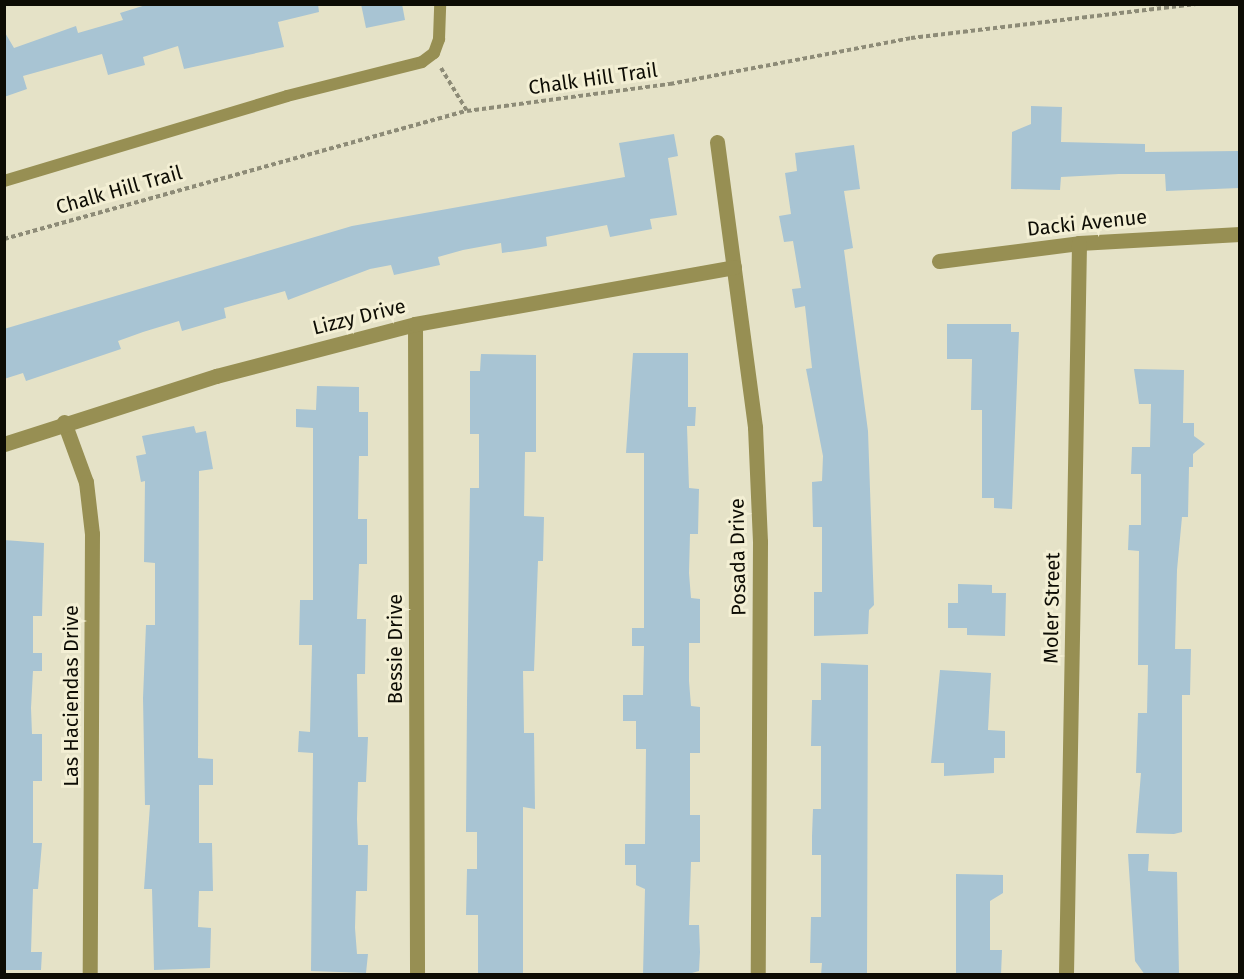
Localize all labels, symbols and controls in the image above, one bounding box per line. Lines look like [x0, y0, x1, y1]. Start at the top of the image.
street label: Chalk Hill Trail [527, 58, 659, 100]
street label: Chalk Hill Trail [53, 161, 185, 219]
street label: Dacki Avenue [1026, 205, 1148, 241]
street label: Lizzy Drive [310, 294, 408, 340]
street label: Posada Drive [725, 498, 751, 616]
street label: Moler Street [1039, 552, 1065, 664]
street label: Bessie Drive [383, 594, 407, 704]
street label: Las Haciendas Drive [59, 605, 83, 787]

